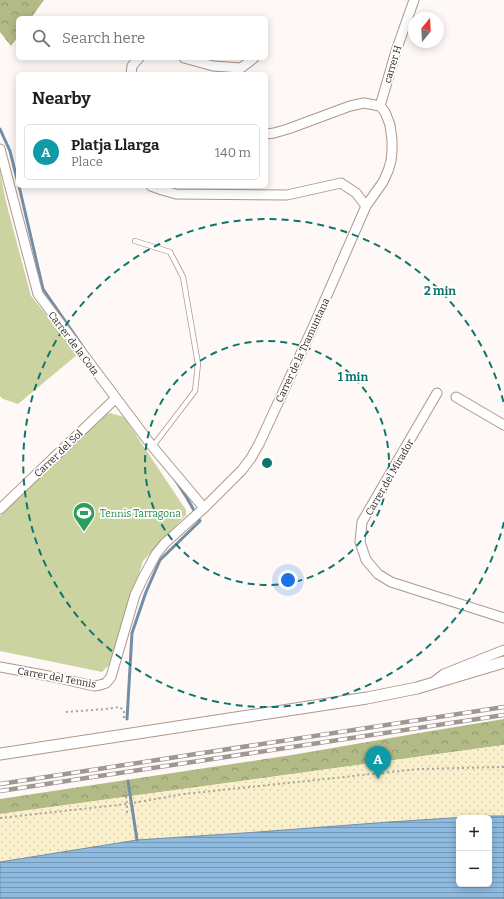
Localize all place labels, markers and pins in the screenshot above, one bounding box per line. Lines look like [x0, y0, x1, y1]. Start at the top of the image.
centre of rings [260, 456, 274, 470]
sports icon: Tennis Tarragona [71, 500, 97, 533]
place label: Tennis Tarragona [100, 508, 181, 520]
pin: A [365, 746, 391, 779]

